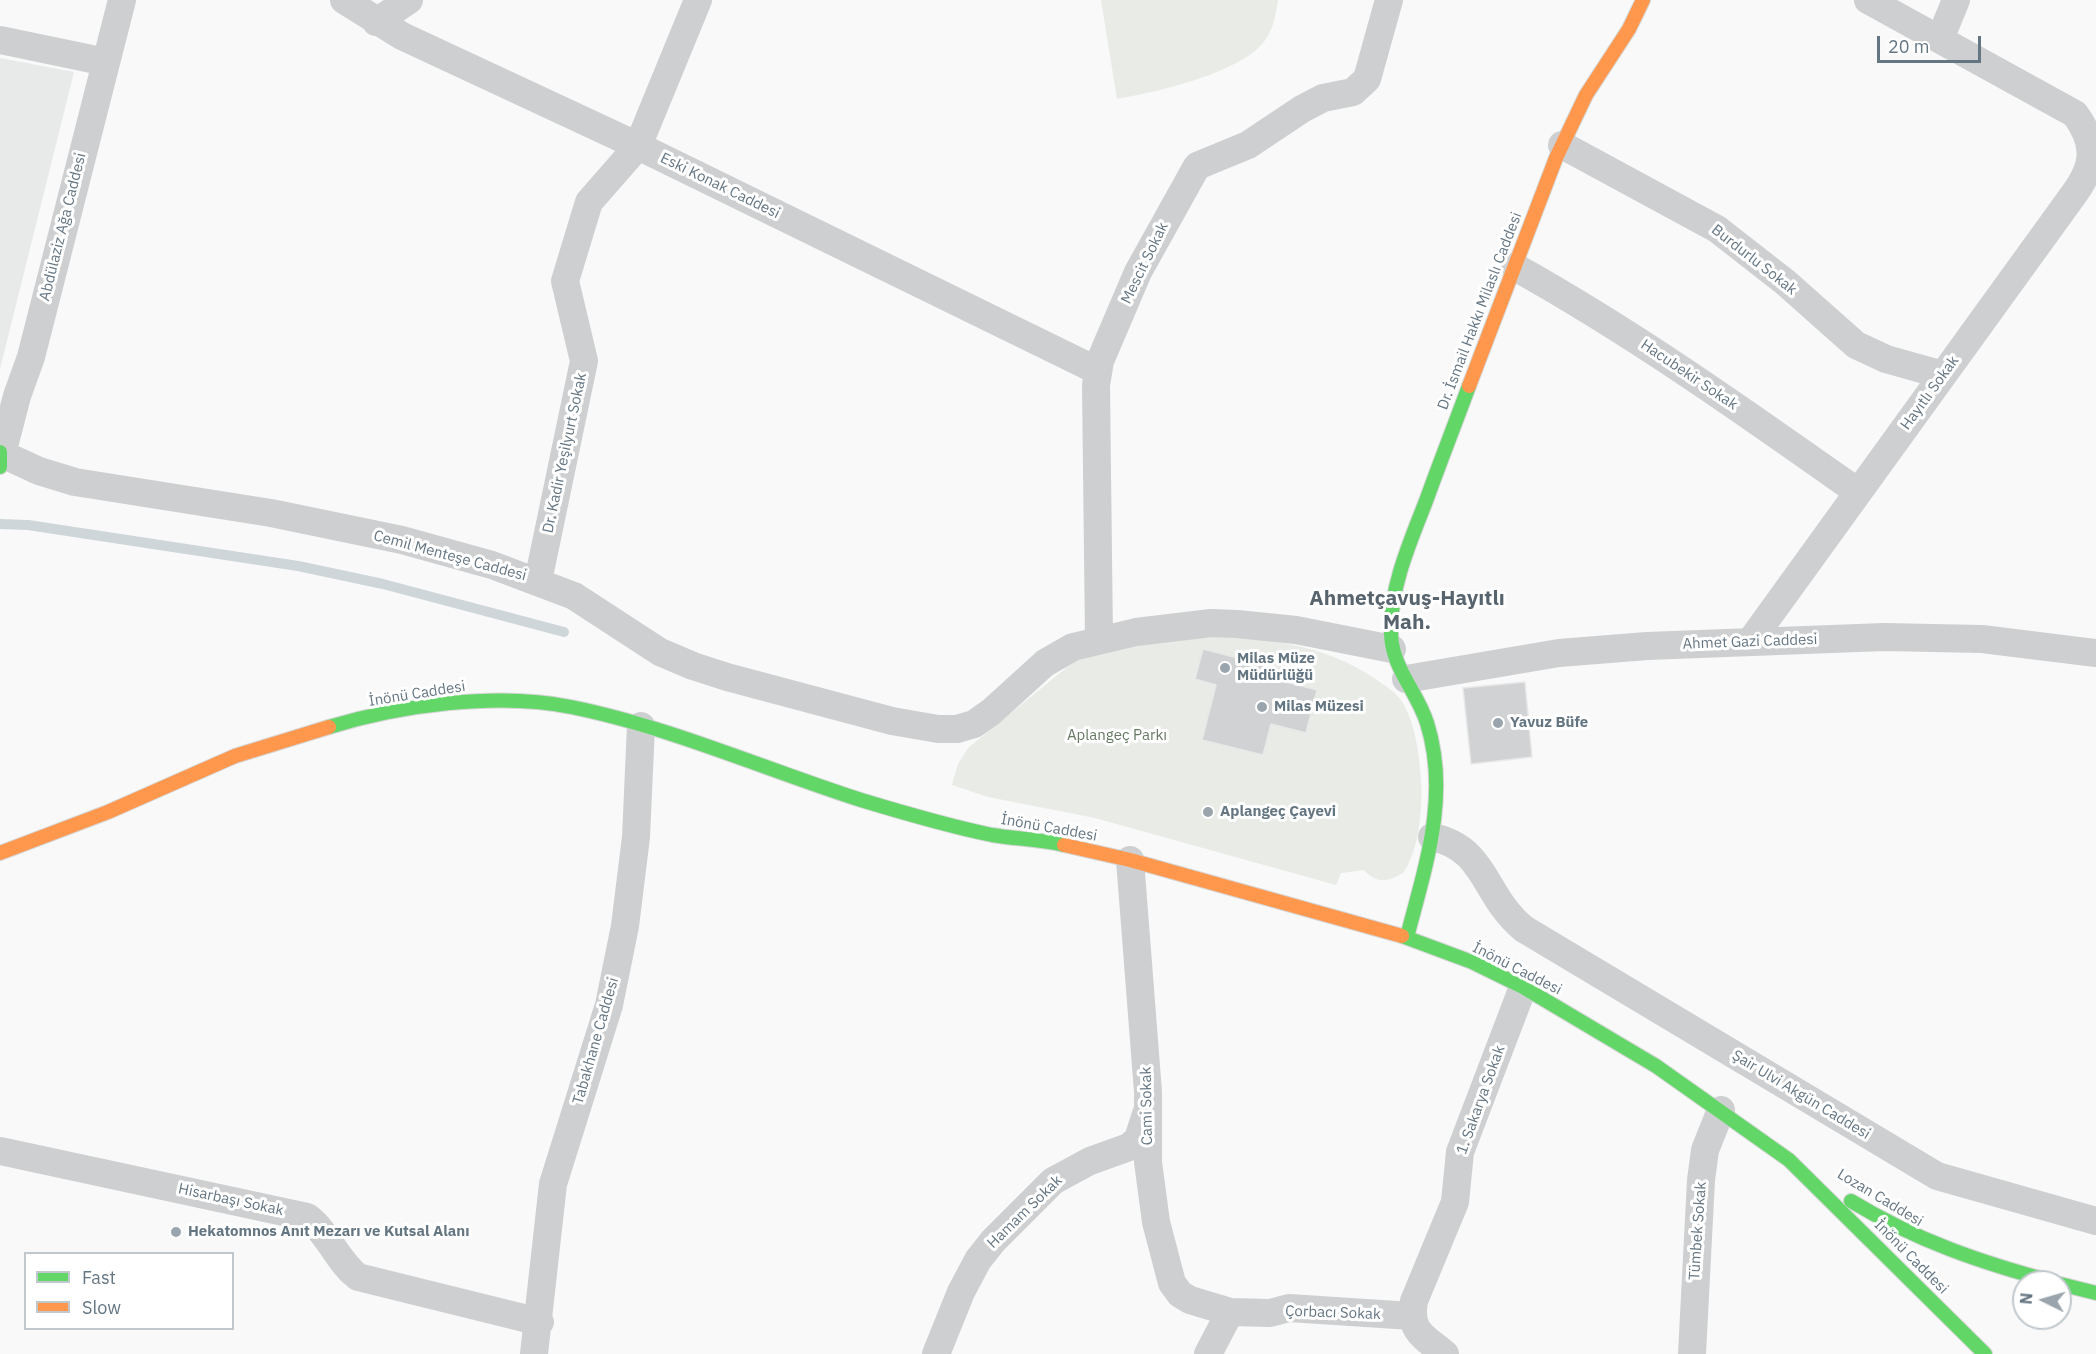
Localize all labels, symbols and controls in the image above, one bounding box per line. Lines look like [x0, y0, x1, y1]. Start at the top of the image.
scale bar [1880, 24, 1984, 62]
text: 20 m [1888, 35, 1930, 58]
street label: Eski Konak Caddesi [657, 149, 783, 223]
street label: Abdülaziz Ağa Caddesi [36, 151, 90, 303]
street label: Dr. İsmail Hakkı Milaslı Caddesi [1434, 210, 1526, 412]
street label: Mescit Sokak [1117, 219, 1173, 307]
street label: Burdurlu Sokak [1708, 221, 1800, 299]
street label: Hacubekir Sokak [1637, 336, 1741, 414]
street label: Hayıtlı Sokak [1897, 352, 1963, 434]
street label: Dr. Kadir Yeşilyurt Sokak [539, 371, 591, 535]
street label: Cemil Menteşe Caddesi [372, 527, 528, 585]
district label: Ahmetçavuş-Hayıtlı Mah. [1309, 586, 1505, 636]
street label: Ahmet Gazi Caddesi [1682, 631, 1818, 653]
place label: Milas Müze Müdürlüğü [1237, 650, 1315, 685]
marker: Milas Müze Müdürlüğü [1218, 661, 1232, 675]
street label: İnönü Caddesi [367, 677, 467, 711]
place label: Milas Müzesi [1274, 698, 1364, 716]
marker: Milas Müzesi [1255, 700, 1269, 714]
place label: Yavuz Büfe [1510, 714, 1588, 732]
marker: Yavuz Büfe [1491, 716, 1505, 730]
park label: Aplangeç Parkı [1067, 727, 1167, 745]
place label: Aplangeç Çayevi [1220, 803, 1336, 821]
marker: Aplangeç Çayevi [1201, 805, 1215, 819]
street label: İnönü Caddesi [999, 811, 1099, 845]
street label: İnönü Caddesi [1469, 939, 1565, 999]
street label: Tabakhane Caddesi [569, 976, 623, 1106]
street label: 1. Sakarya Sokak [1453, 1043, 1509, 1157]
street label: Şair Ulvi Akgün Caddesi [1729, 1047, 1873, 1143]
street label: Cami Sokak [1137, 1067, 1157, 1145]
street label: Lozan Caddesi [1834, 1165, 1926, 1231]
street label: Hamam Sokak [984, 1172, 1066, 1252]
street label: Hisarbaşı Sokak [177, 1180, 285, 1220]
street label: Tümbek Sokak [1686, 1181, 1710, 1281]
street label: İnönü Caddesi [1870, 1216, 1952, 1298]
place label: Hekatomnos Anıt Mezarı ve Kutsal Alanı [188, 1223, 470, 1241]
marker: Hekatomnos Anıt Mezarı ve Kutsal Alanı [169, 1225, 183, 1239]
legend [24, 1252, 234, 1330]
text: Fast [82, 1266, 116, 1289]
north arrow [2012, 1270, 2072, 1330]
text: N [2016, 1292, 2037, 1305]
text: Slow [82, 1296, 121, 1319]
street label: Çorbacı Sokak [1285, 1302, 1381, 1324]

